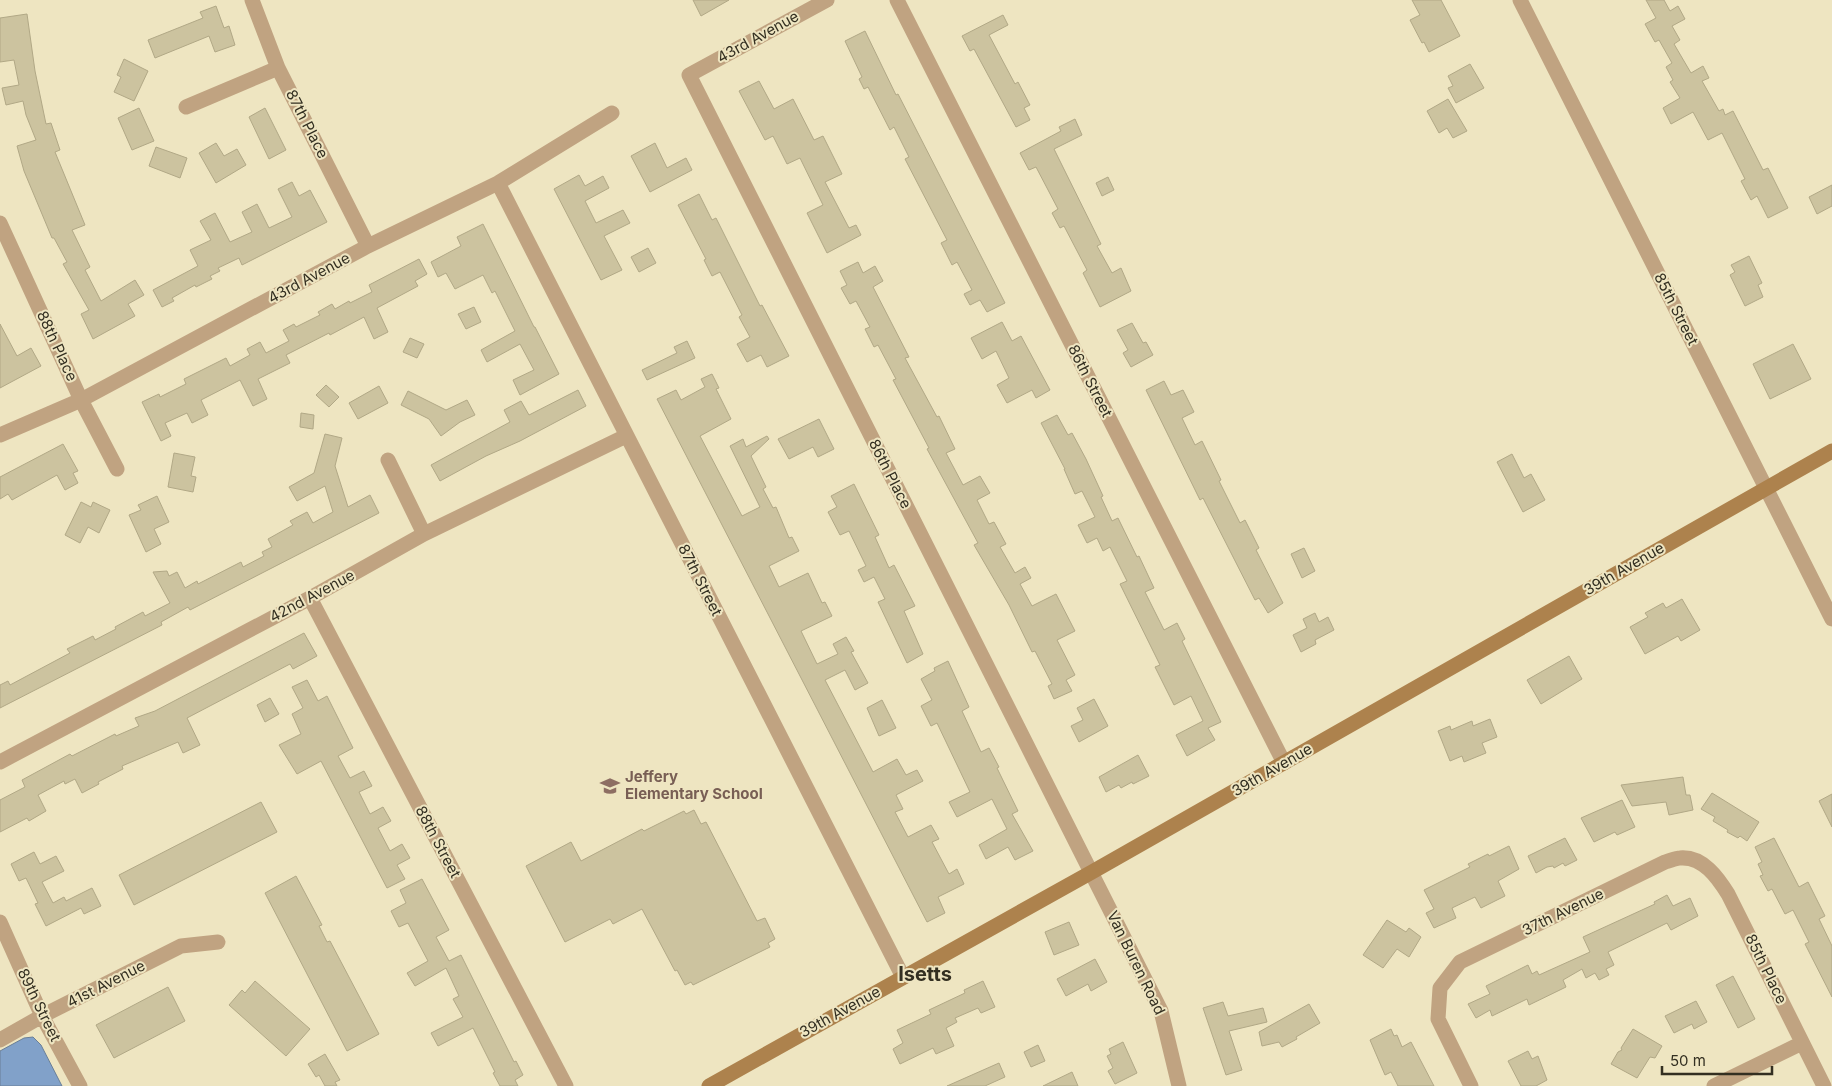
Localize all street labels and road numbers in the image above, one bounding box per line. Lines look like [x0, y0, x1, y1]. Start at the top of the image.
street label: 43rd Avenue [714, 6, 802, 67]
street label: 87th Place [282, 86, 333, 161]
street label: 43rd Avenue [264, 248, 353, 307]
street label: 85th Street [1650, 269, 1703, 348]
street label: 88th Place [33, 308, 82, 384]
street label: 86th Street [1064, 341, 1117, 420]
street label: 86th Place [865, 436, 916, 512]
street label: 39th Avenue [1580, 538, 1667, 599]
street label: 87th Street [674, 541, 727, 619]
street label: 42nd Avenue [266, 565, 358, 626]
street label: 39th Avenue [1228, 739, 1315, 800]
street label: 88th Street [412, 802, 465, 881]
street label: 37th Avenue [1519, 884, 1607, 939]
street label: Van Buren Road [1103, 908, 1170, 1018]
street label: 85th Place [1741, 931, 1792, 1007]
street label: 41st Avenue [63, 956, 148, 1011]
street label: 89th Street [14, 965, 65, 1045]
street label: 39th Avenue [796, 982, 883, 1042]

